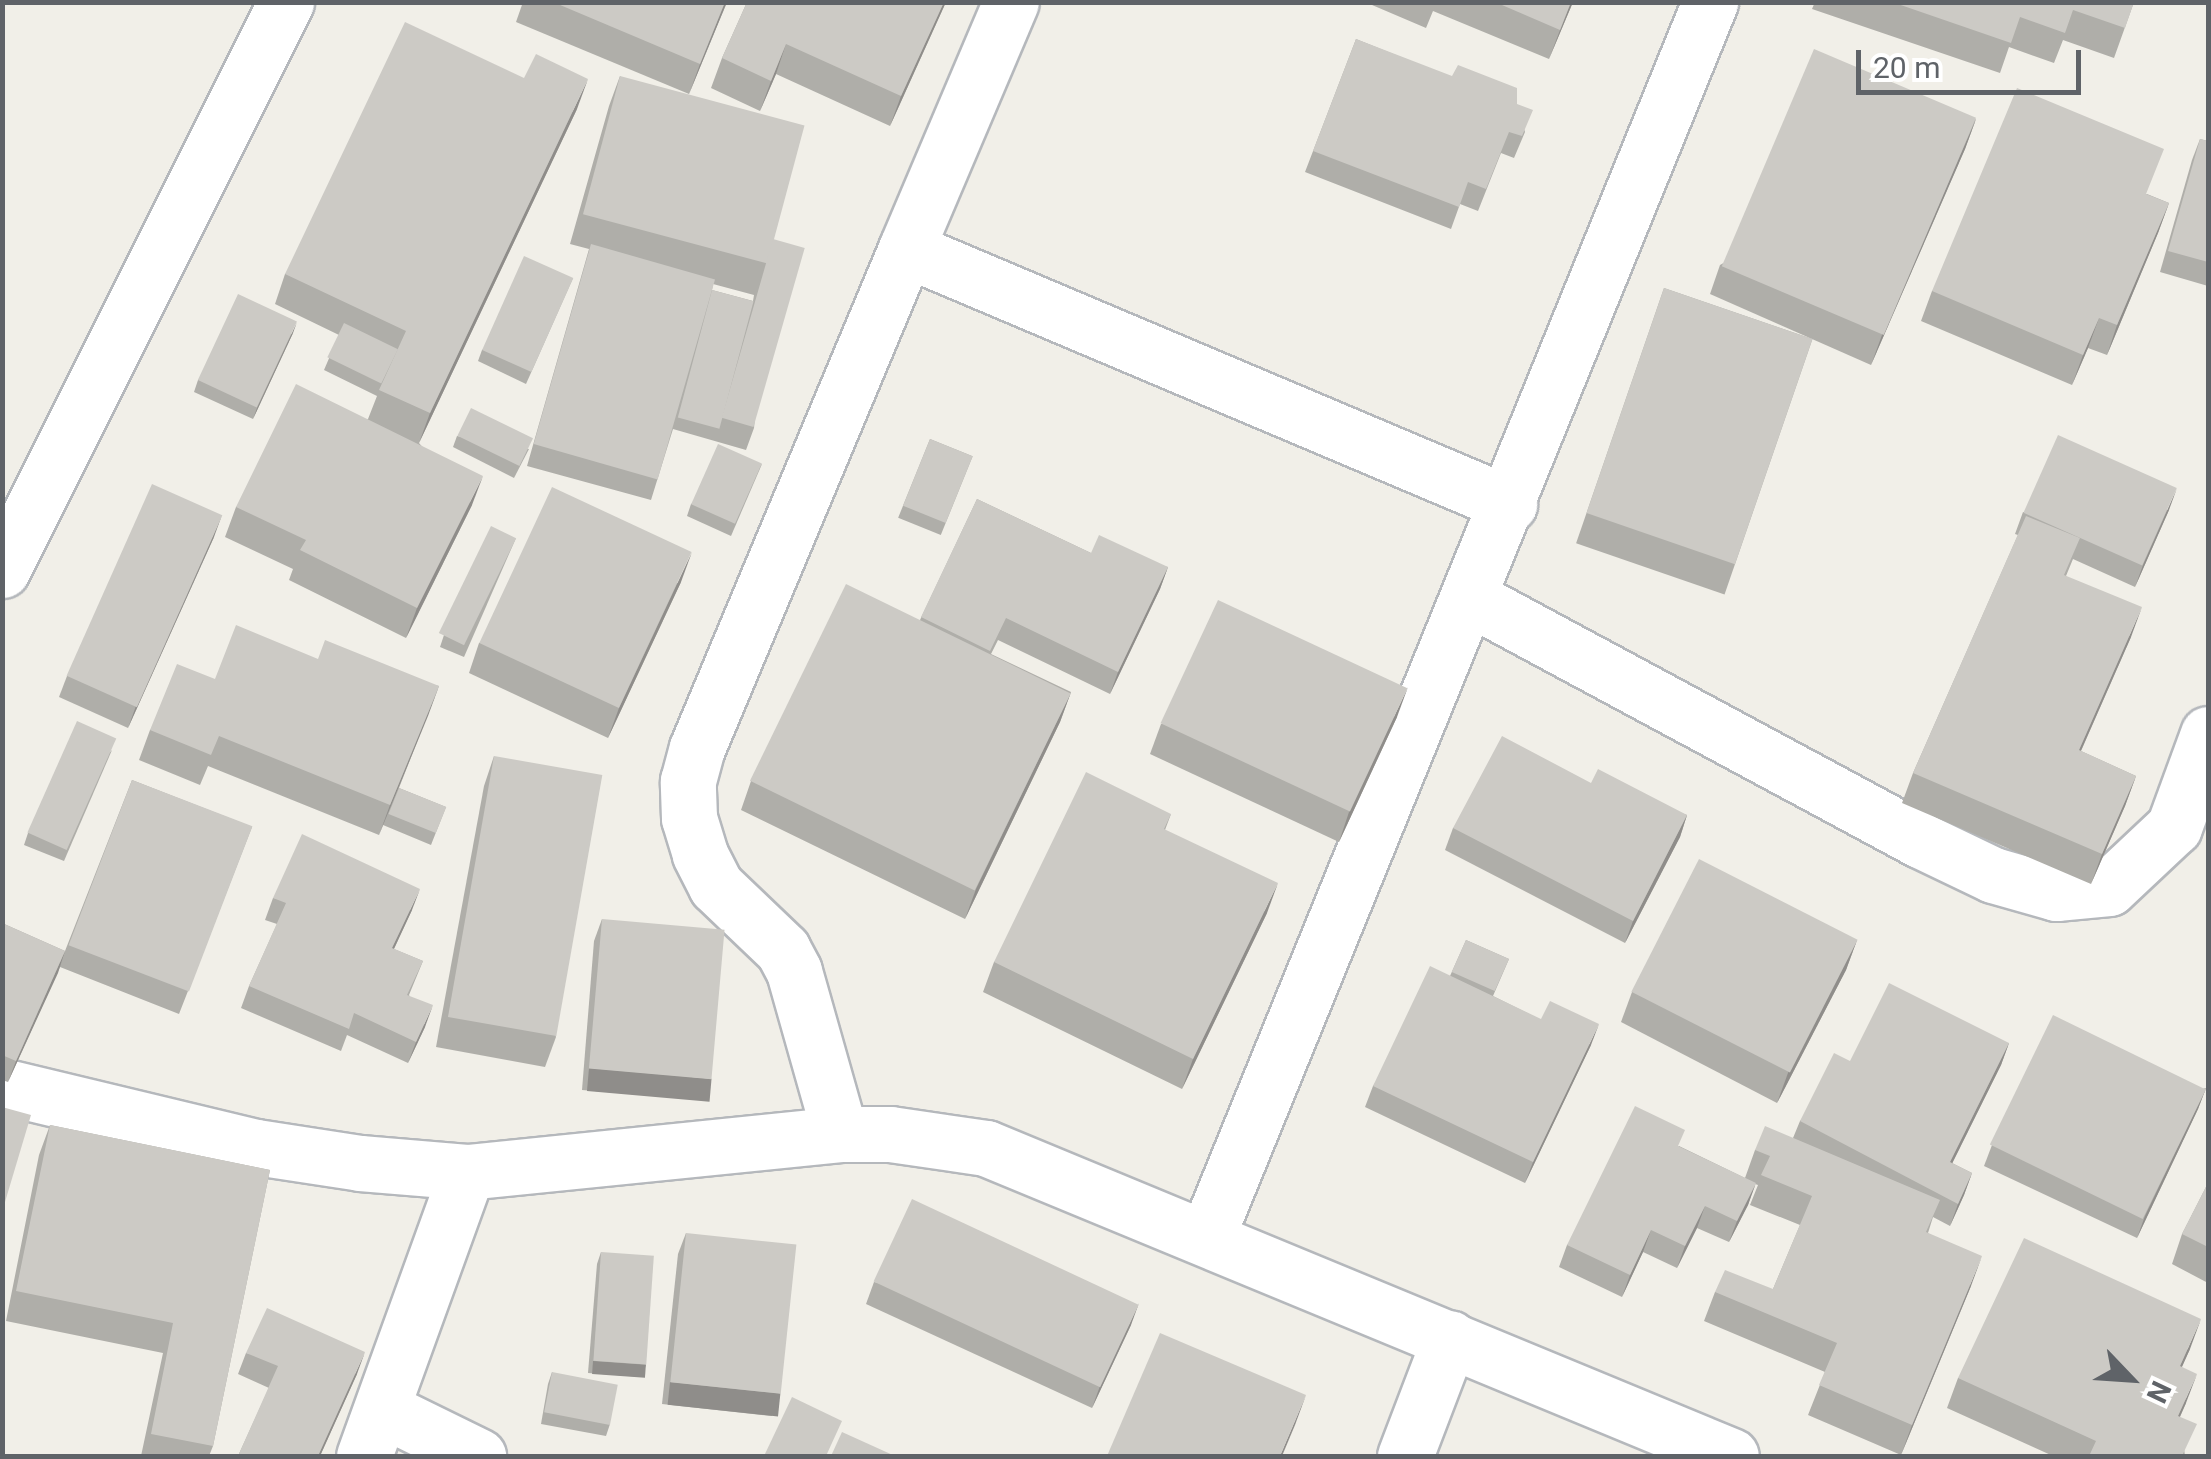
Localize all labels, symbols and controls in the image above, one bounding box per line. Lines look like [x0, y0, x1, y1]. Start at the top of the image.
scale bar [1861, 30, 2086, 92]
text: 20 m [1873, 50, 1940, 85]
north arrow [2081, 1329, 2181, 1429]
text: N [2140, 1376, 2178, 1408]

